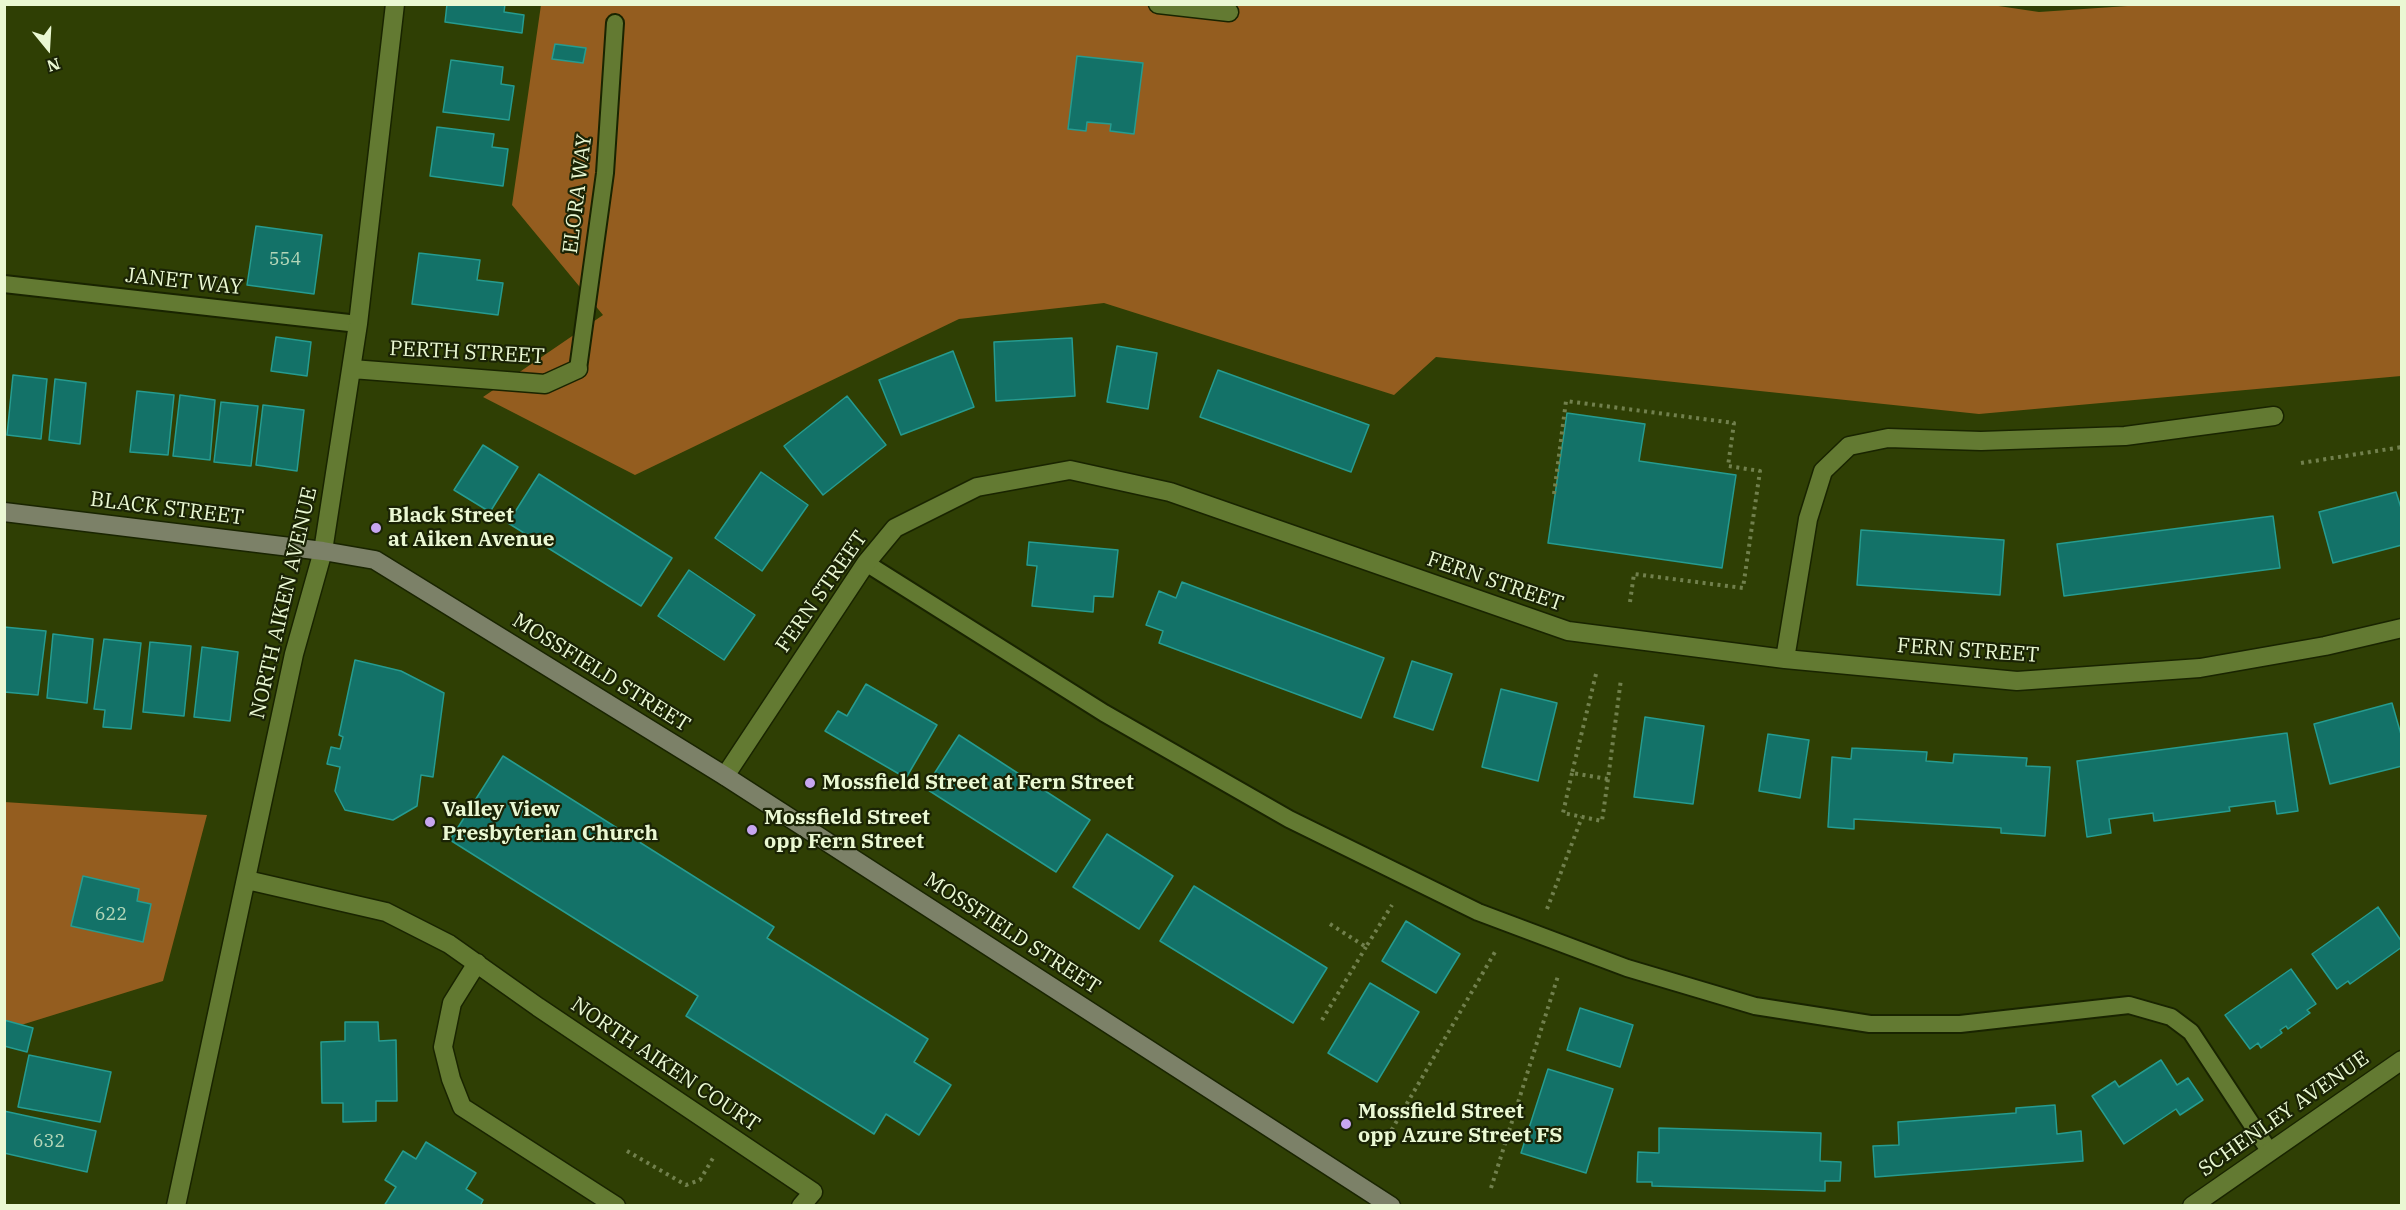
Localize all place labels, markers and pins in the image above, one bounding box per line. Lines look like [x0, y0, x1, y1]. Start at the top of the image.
place label: Black Street at Aiken Avenue [388, 503, 555, 553]
marker: Black Street at Aiken Avenue [369, 521, 383, 535]
place label: Mossfield Street at Fern Street [822, 770, 1134, 796]
marker: Mossfield Street at Fern Street [803, 776, 817, 790]
place label: Valley View Presbyterian Church [442, 797, 658, 847]
place label: Mossfield Street opp Fern Street [764, 805, 930, 855]
marker: Valley View Presbyterian Church [423, 815, 437, 829]
marker: Mossfield Street opp Fern Street [745, 823, 759, 837]
place label: Mossfield Street opp Azure Street FS [1358, 1099, 1563, 1149]
marker: Mossfield Street opp Azure Street FS [1339, 1117, 1353, 1131]

